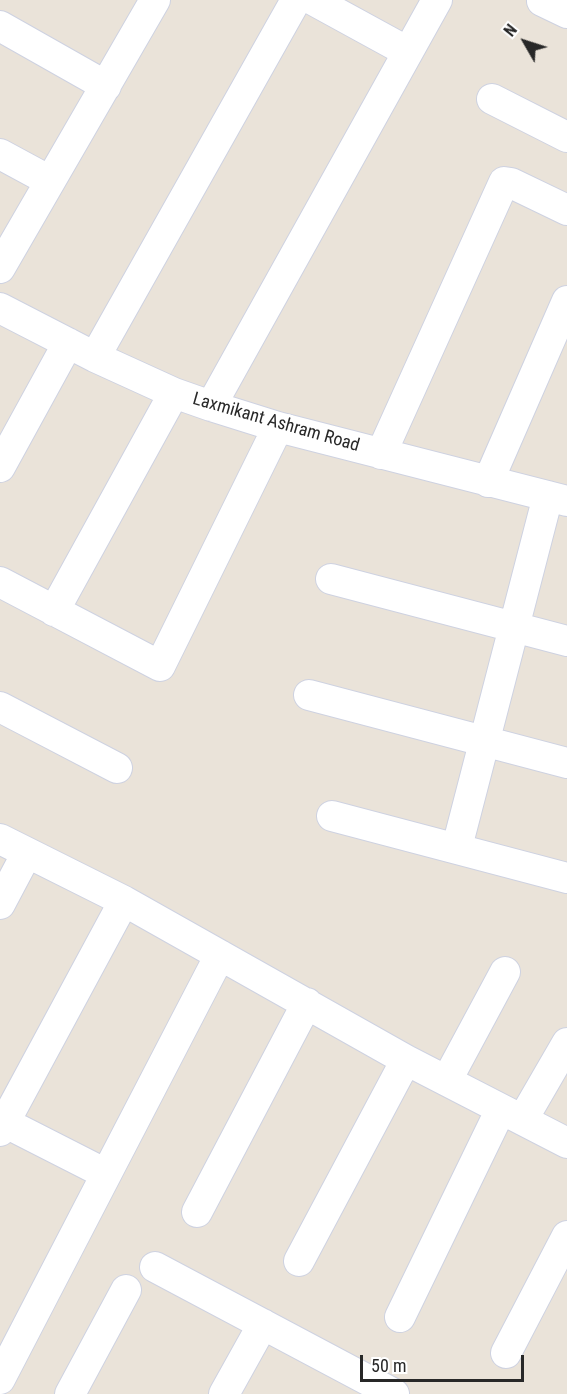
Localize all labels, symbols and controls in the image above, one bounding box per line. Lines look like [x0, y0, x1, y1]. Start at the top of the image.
north arrow [495, 12, 555, 72]
text: N [500, 21, 521, 40]
street label: Laxmikant Ashram Road [190, 389, 362, 457]
scale bar [363, 1343, 526, 1381]
text: 50 m [371, 1355, 406, 1376]

